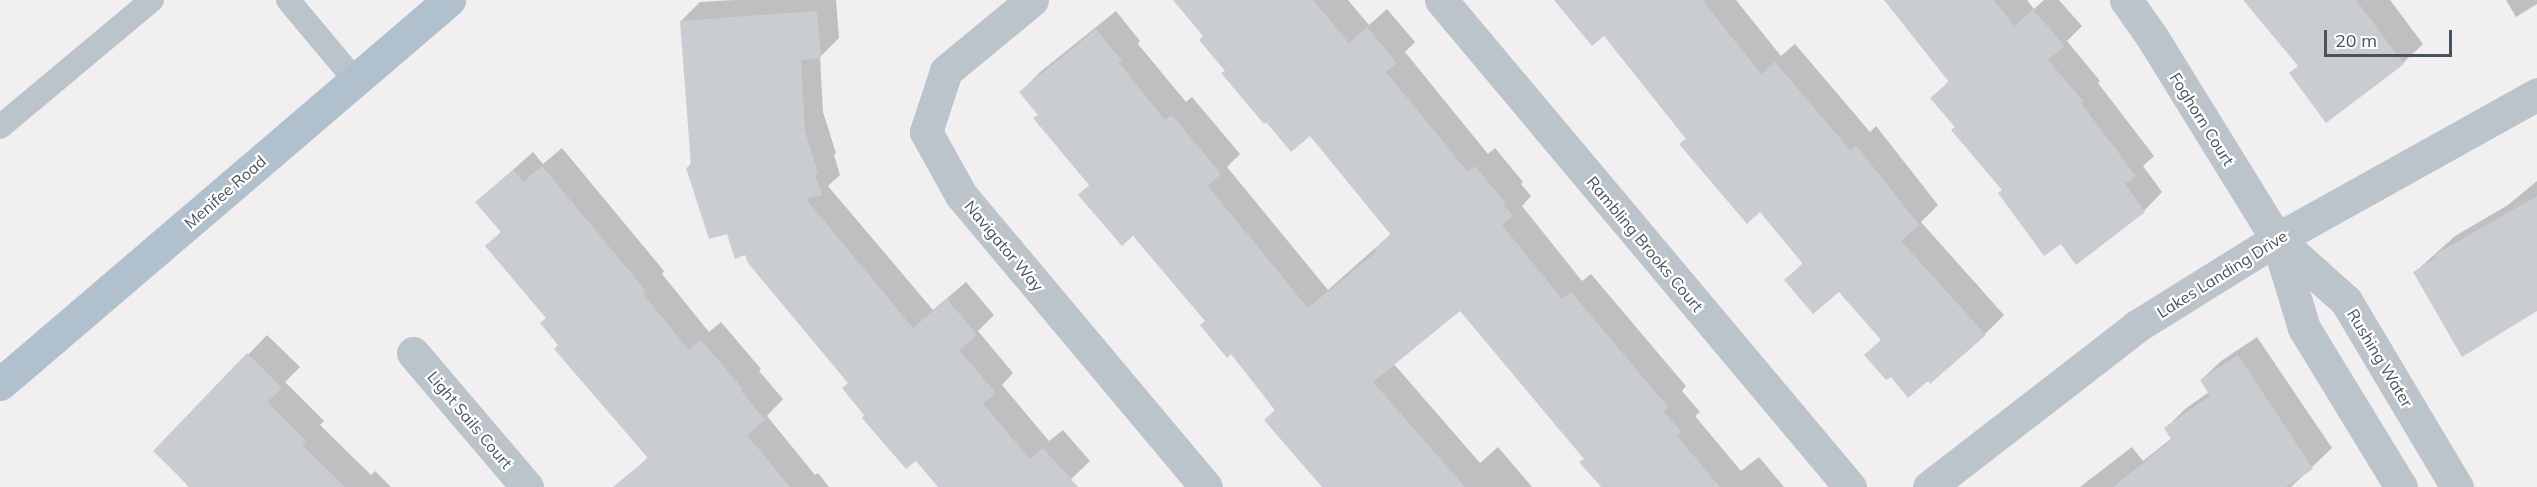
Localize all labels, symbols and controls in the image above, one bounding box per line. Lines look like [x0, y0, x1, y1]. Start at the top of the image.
scale bar [2327, 18, 2454, 56]
text: 20 m [2335, 29, 2377, 52]
street label: Foghorn Court [2166, 69, 2238, 169]
street label: Menifee Road [180, 151, 270, 233]
street label: Rambling Brooks Court [1583, 172, 1707, 316]
street label: Navigator Way [960, 197, 1048, 295]
street label: Lakes Landing Drive [2153, 226, 2291, 322]
street label: Rushing Water [2343, 305, 2417, 411]
street label: Light Sails Court [424, 367, 516, 473]

